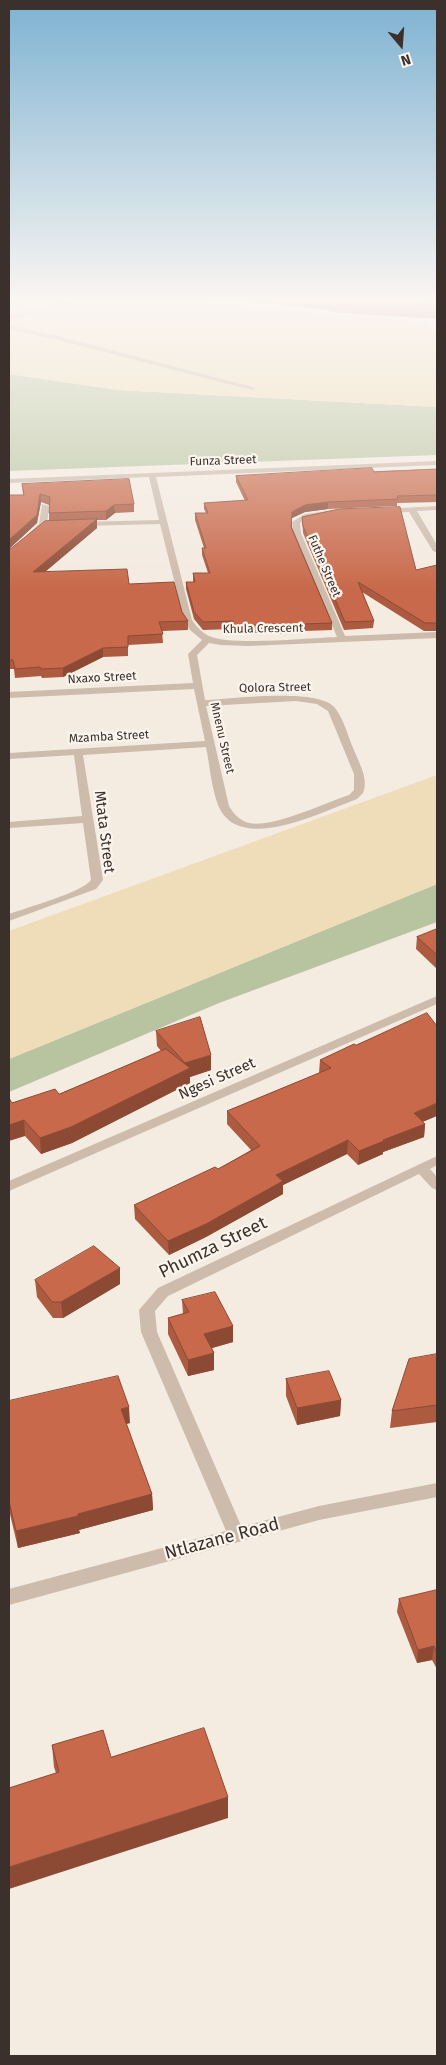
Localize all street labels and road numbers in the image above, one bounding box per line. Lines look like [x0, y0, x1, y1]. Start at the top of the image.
street label: Funza Street [189, 453, 257, 469]
street label: Futhe Street [304, 533, 344, 599]
street label: Khula Crescent [223, 621, 303, 637]
street label: Nxaxo Street [67, 669, 137, 687]
street label: Qolora Street [239, 680, 311, 696]
street label: Mnenu Street [207, 701, 237, 775]
street label: Mzamba Street [68, 728, 150, 746]
street label: Mtata Street [90, 790, 118, 874]
street label: Ngesi Street [176, 1054, 258, 1104]
street label: Phumza Street [155, 1213, 271, 1283]
street label: Ntlazane Road [162, 1513, 282, 1565]

